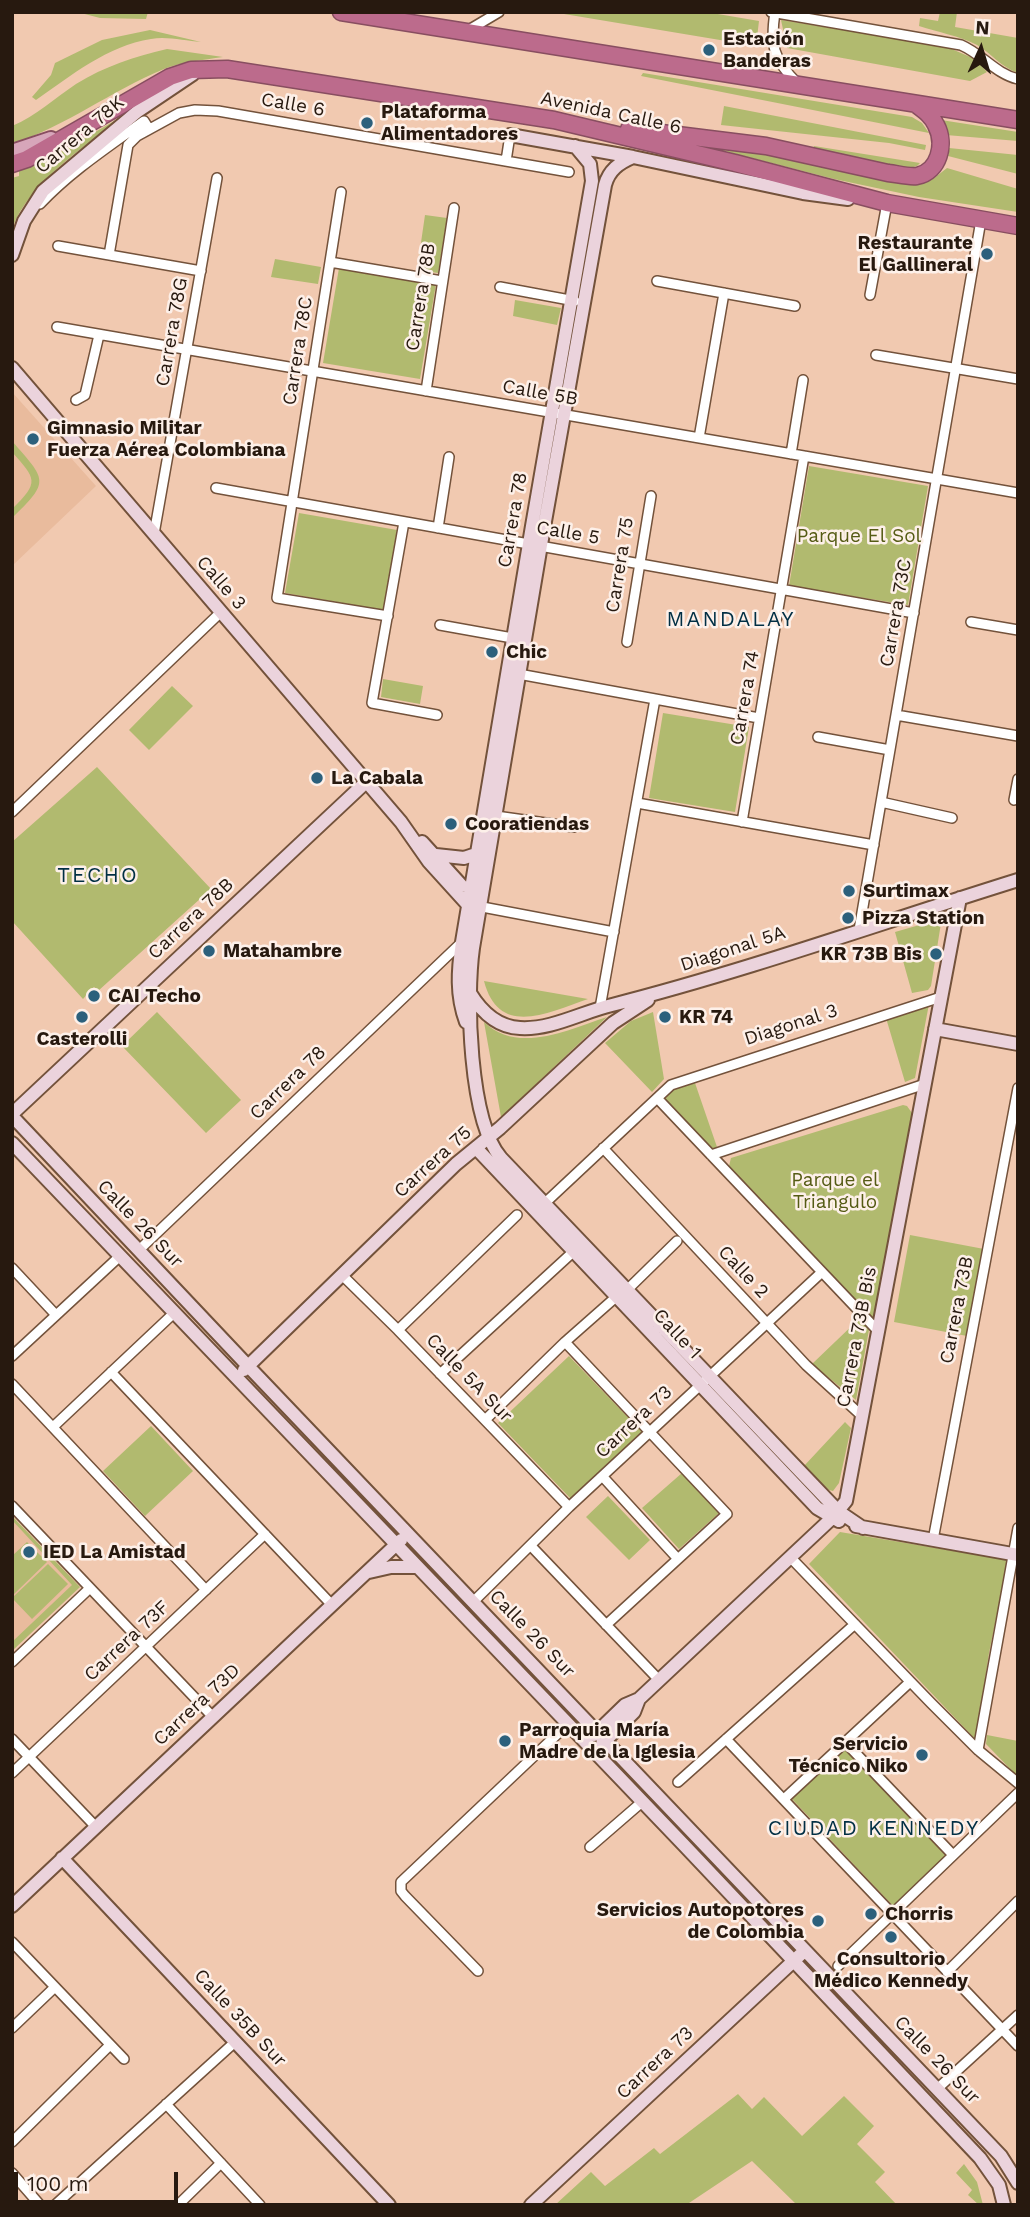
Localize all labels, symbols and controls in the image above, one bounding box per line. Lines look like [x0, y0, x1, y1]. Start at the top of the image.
north arrow [946, 14, 1016, 84]
text: N [975, 16, 990, 40]
place label: Estación Banderas [723, 28, 811, 72]
marker: Estación Banderas [701, 42, 717, 58]
street label: Avenida Calle 6 [539, 87, 683, 139]
street label: Calle 6 [259, 88, 327, 122]
street label: Carrera 78K [31, 91, 129, 179]
place label: Plataforma Alimentadores [381, 101, 518, 145]
marker: Plataforma Alimentadores [359, 115, 375, 131]
place label: Restaurante El Gallineral [858, 232, 973, 276]
street label: Carrera 78B [401, 241, 441, 353]
marker: Restaurante El Gallineral [979, 246, 995, 262]
street label: Carrera 78G [151, 276, 193, 388]
street label: Carrera 78C [278, 295, 318, 407]
street label: Calle 5B [500, 375, 580, 411]
place label: Gimnasio Militar Fuerza Aérea Colombiana [47, 417, 286, 461]
marker: Gimnasio Militar Fuerza Aérea Colombiana [25, 431, 41, 447]
street label: Carrera 78 [493, 470, 533, 570]
street label: Calle 5 [535, 516, 601, 550]
street label: Carrera 75 [601, 516, 639, 614]
park label: Parque El Sol [797, 525, 921, 547]
street label: Calle 3 [191, 551, 251, 615]
street label: Carrera 73C [875, 557, 917, 669]
district label: MANDALAY [668, 607, 794, 633]
place label: Chic [506, 641, 547, 663]
marker: Chic [484, 644, 500, 660]
street label: Carrera 74 [725, 649, 765, 747]
place label: La Cabala [331, 767, 423, 789]
marker: La Cabala [309, 770, 325, 786]
place label: Cooratiendas [465, 813, 589, 835]
marker: Cooratiendas [443, 816, 459, 832]
district label: TECHO [58, 863, 138, 889]
street label: Carrera 78B [143, 873, 239, 965]
place label: Surtimax [863, 880, 949, 902]
marker: Surtimax [841, 883, 857, 899]
place label: Pizza Station [862, 907, 985, 929]
marker: Pizza Station [840, 910, 856, 926]
street label: Diagonal 5A [677, 921, 789, 977]
place label: Matahambre [223, 940, 342, 962]
marker: Matahambre [201, 943, 217, 959]
place label: KR 73B Bis [820, 943, 922, 965]
marker: KR 73B Bis [928, 946, 944, 962]
place label: CAI Techo [108, 985, 201, 1007]
marker: CAI Techo [86, 988, 102, 1004]
street label: Diagonal 3 [741, 999, 841, 1051]
place label: KR 74 [679, 1006, 733, 1028]
marker: Casterolli [74, 1009, 90, 1025]
marker: KR 74 [657, 1009, 673, 1025]
place label: Casterolli [37, 1028, 127, 1050]
street label: Carrera 78 [245, 1041, 331, 1125]
street label: Carrera 75 [390, 1121, 476, 1203]
park label: Parque el Triangulo [791, 1169, 879, 1213]
street label: Calle 26 Sur [92, 1175, 188, 1273]
street label: Calle 2 [713, 1241, 773, 1303]
street label: Carrera 73B [935, 1254, 979, 1366]
street label: Carrera 73B Bis [832, 1265, 882, 1409]
street label: Calle 1 [648, 1304, 706, 1364]
street label: Calle 5A Sur [421, 1329, 517, 1427]
street label: Carrera 73 [591, 1381, 677, 1463]
place label: IED La Amistad [43, 1541, 186, 1563]
marker: IED La Amistad [21, 1544, 37, 1560]
street label: Calle 26 Sur [484, 1585, 580, 1683]
street label: Carrera 73F [80, 1596, 174, 1686]
street label: Carrera 73D [149, 1659, 245, 1751]
place label: Parroquia María Madre de la Iglesia [519, 1719, 695, 1763]
marker: Parroquia María Madre de la Iglesia [497, 1733, 513, 1749]
place label: Servicio Técnico Niko [788, 1733, 908, 1777]
marker: Servicio Técnico Niko [914, 1747, 930, 1763]
district label: CIUDAD KENNEDY [770, 1816, 978, 1842]
place label: Servicios Autopotores de Colombia [597, 1899, 804, 1943]
place label: Chorris [885, 1903, 953, 1925]
marker: Chorris [863, 1906, 879, 1922]
marker: Servicios Autopotores de Colombia [810, 1913, 826, 1929]
marker: Consultorio Médico Kennedy [883, 1929, 899, 1945]
place label: Consultorio Médico Kennedy [814, 1948, 968, 1992]
street label: Calle 35B Sur [189, 1964, 291, 2072]
street label: Calle 26 Sur [889, 2011, 985, 2109]
street label: Carrera 73 [612, 2022, 698, 2104]
scale bar [18, 2158, 182, 2202]
text: 100 m [27, 2171, 89, 2196]

